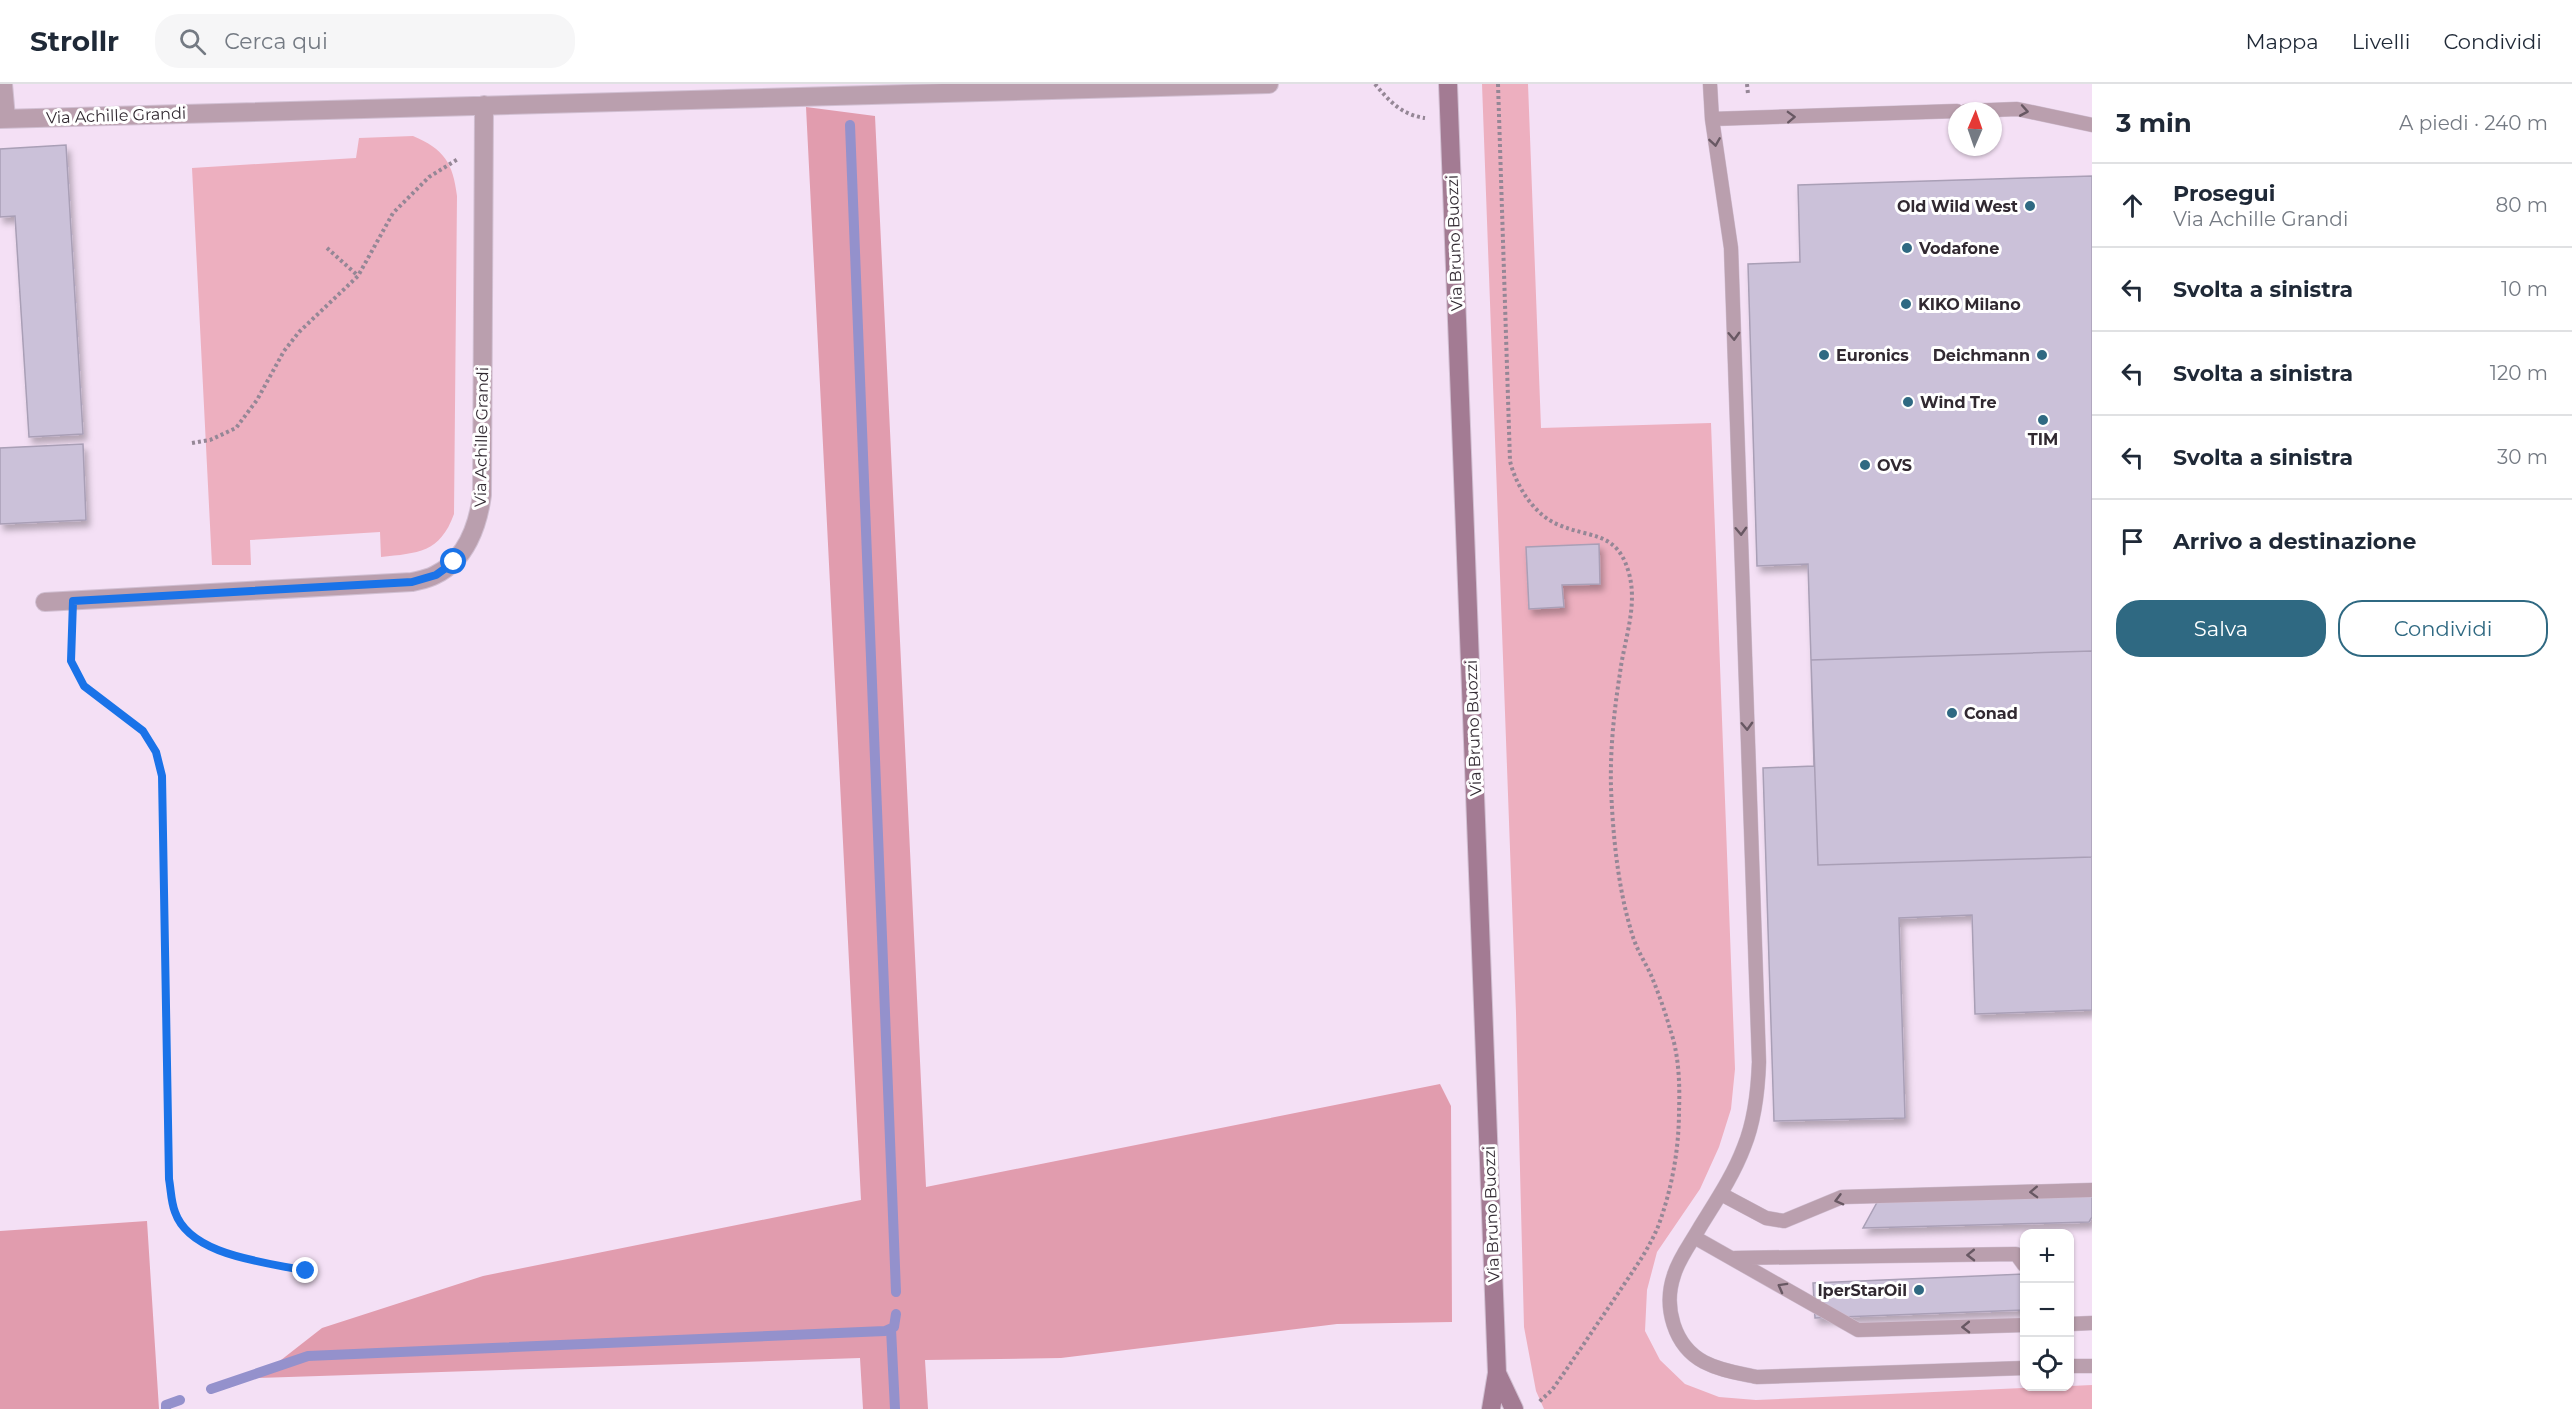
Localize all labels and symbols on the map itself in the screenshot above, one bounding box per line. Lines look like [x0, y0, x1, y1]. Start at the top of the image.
north arrow [1948, 102, 2002, 156]
street label: Via Achille Grandi [46, 104, 186, 127]
one-way arrow [2019, 104, 2029, 117]
one-way arrow [1787, 110, 1796, 123]
one-way arrow [1709, 138, 1721, 147]
street label: Via Bruno Buozzi [1443, 174, 1466, 312]
place label: Old Wild West [1897, 197, 2018, 216]
marker: Old Wild West [2023, 199, 2037, 213]
place label: Vodafone [1918, 239, 1999, 258]
marker: Vodafone [1900, 241, 1914, 255]
place label: KIKO Milano [1918, 295, 2021, 314]
marker: KIKO Milano [1899, 297, 1913, 311]
one-way arrow [1728, 331, 1741, 340]
place label: Euronics [1836, 346, 1909, 365]
place label: Deichmann [1933, 346, 2030, 365]
marker: Euronics [1817, 348, 1831, 362]
marker: Deichmann [2035, 348, 2049, 362]
street label: Via Achille Grandi [471, 367, 492, 507]
place label: Wind Tre [1920, 393, 1997, 412]
marker: Wind Tre [1901, 395, 1915, 409]
marker: TIM [2036, 413, 2050, 427]
place label: TIM [2028, 430, 2058, 449]
place label: OVS [1877, 456, 1912, 475]
marker: OVS [1858, 458, 1872, 472]
one-way arrow [1735, 526, 1747, 535]
route start [440, 548, 466, 574]
street label: Via Bruno Buozzi [1462, 659, 1485, 797]
place label: Conad [1964, 704, 2018, 723]
marker: Conad [1945, 706, 1959, 720]
one-way arrow [1741, 721, 1754, 730]
street label: Via Bruno Buozzi [1480, 1145, 1503, 1283]
one-way arrow [2029, 1185, 2038, 1198]
one-way arrow [1834, 1193, 1845, 1205]
one-way arrow [1967, 1249, 1976, 1261]
route end [292, 1257, 318, 1283]
place label: IperStarOil [1817, 1281, 1907, 1300]
one-way arrow [1778, 1283, 1788, 1294]
marker: IperStarOil [1912, 1283, 1926, 1297]
one-way arrow [1962, 1321, 1971, 1333]

